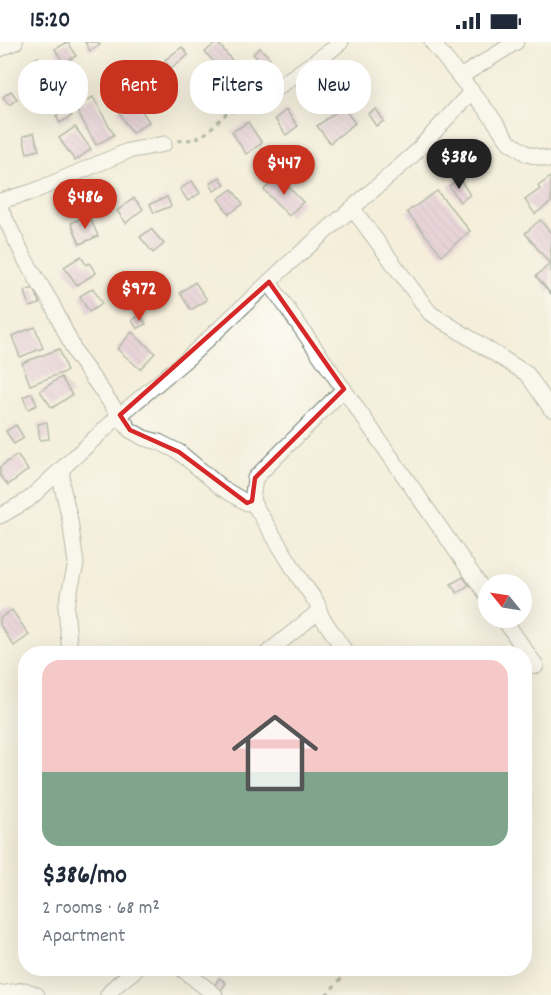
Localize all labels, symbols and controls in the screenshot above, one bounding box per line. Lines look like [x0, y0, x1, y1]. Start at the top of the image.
text: 15:20 [30, 6, 70, 37]
chip: Buy [18, 60, 88, 114]
chip: Rent [100, 60, 178, 114]
chip: Filters [190, 60, 284, 114]
chip: New [296, 60, 371, 114]
pin: $386 [423, 139, 495, 190]
text: $386 [441, 144, 477, 172]
pin: $447 [248, 145, 320, 196]
text: $447 [267, 150, 301, 178]
pin: $486 [49, 179, 121, 230]
text: $486 [67, 184, 103, 212]
pin: $972 [103, 271, 175, 322]
text: $972 [121, 276, 157, 304]
north arrow [478, 574, 532, 628]
map controls [478, 574, 532, 628]
icon: home [221, 699, 329, 807]
text: $386/mo [42, 858, 127, 895]
text: 2 rooms · 68 m² [42, 895, 160, 923]
text: Apartment [42, 923, 125, 951]

